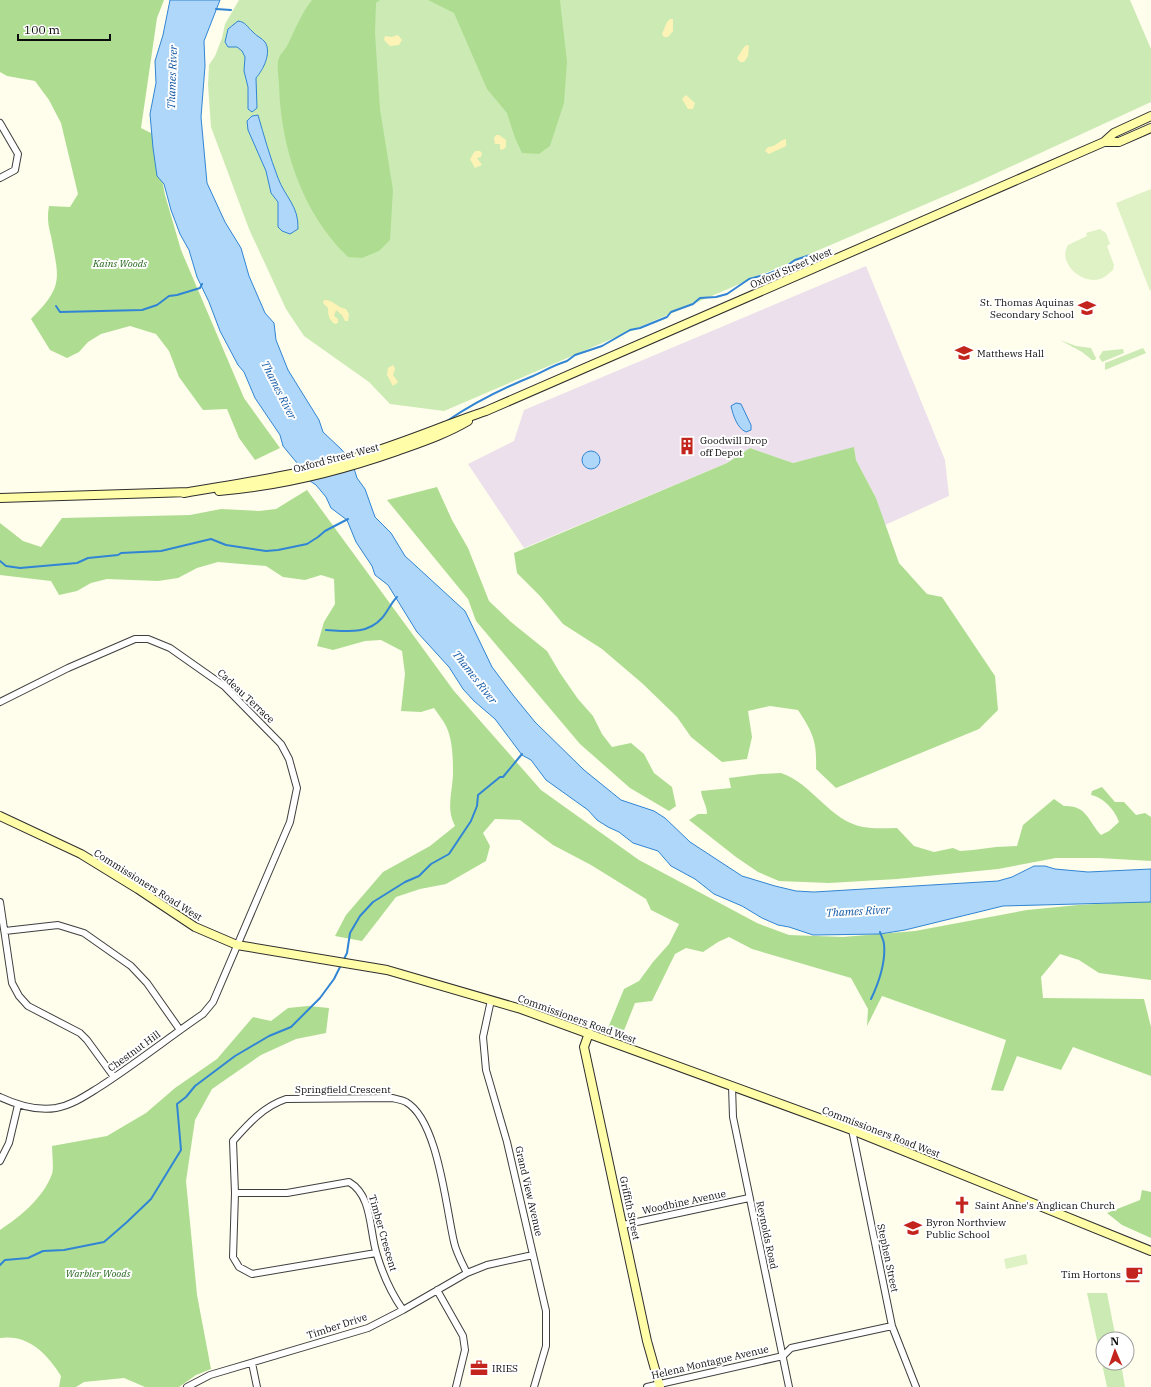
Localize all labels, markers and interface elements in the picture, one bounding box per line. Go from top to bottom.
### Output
scale bar [18,16,110,42]
text: 100 m [24,22,60,37]
water label: Thames River [164,44,180,109]
street label: Oxford Street West [748,245,834,291]
park label: Kains Woods [92,257,147,270]
place label: St. Thomas Aquinas Secondary School [980,296,1074,321]
school or university icon: St. Thomas Aquinas Secondary School [1077,298,1097,318]
school or university icon: Matthews Hall [954,343,974,363]
place label: Matthews Hall [977,347,1044,360]
water label: Thames River [258,358,300,423]
place label: Goodwill Drop off Depot [700,434,767,459]
building icon: Goodwill Drop off Depot [677,436,697,456]
street label: Oxford Street West [292,440,381,476]
water label: Thames River [450,647,501,708]
street label: Cadeau Terrace [215,666,277,726]
street label: Commissioners Road West [91,846,205,924]
water label: Thames River [826,902,892,920]
street label: Commissioners Road West [516,991,638,1047]
street label: Chestnut Hill [105,1028,163,1074]
street label: Springfield Crescent [295,1083,391,1096]
street label: Commissioners Road West [820,1103,942,1161]
street label: Grand View Avenue [512,1145,546,1237]
street label: Griffith Street [617,1175,643,1241]
street label: Woodbine Avenue [641,1187,727,1217]
street label: Timber Crescent [366,1193,400,1273]
church icon: Saint Anne's Anglican Church [952,1195,972,1215]
place label: Saint Anne's Anglican Church [975,1199,1115,1212]
street label: Reynolds Road [753,1200,781,1270]
place label: Byron Northview Public School [926,1216,1006,1241]
school or university icon: Byron Northview Public School [903,1218,923,1238]
street label: Stephen Street [874,1223,902,1294]
cafe icon: Tim Hortons [1124,1264,1144,1284]
park label: Warbler Woods [66,1267,131,1280]
place label: Tim Hortons [1061,1268,1121,1281]
street label: Timber Drive [305,1310,369,1342]
north arrow [1095,1331,1135,1371]
text: N [1110,1334,1120,1348]
street label: Helena Montague Avenue [650,1342,770,1382]
office icon: IRIES [469,1358,489,1378]
place label: IRIES [492,1362,518,1375]

